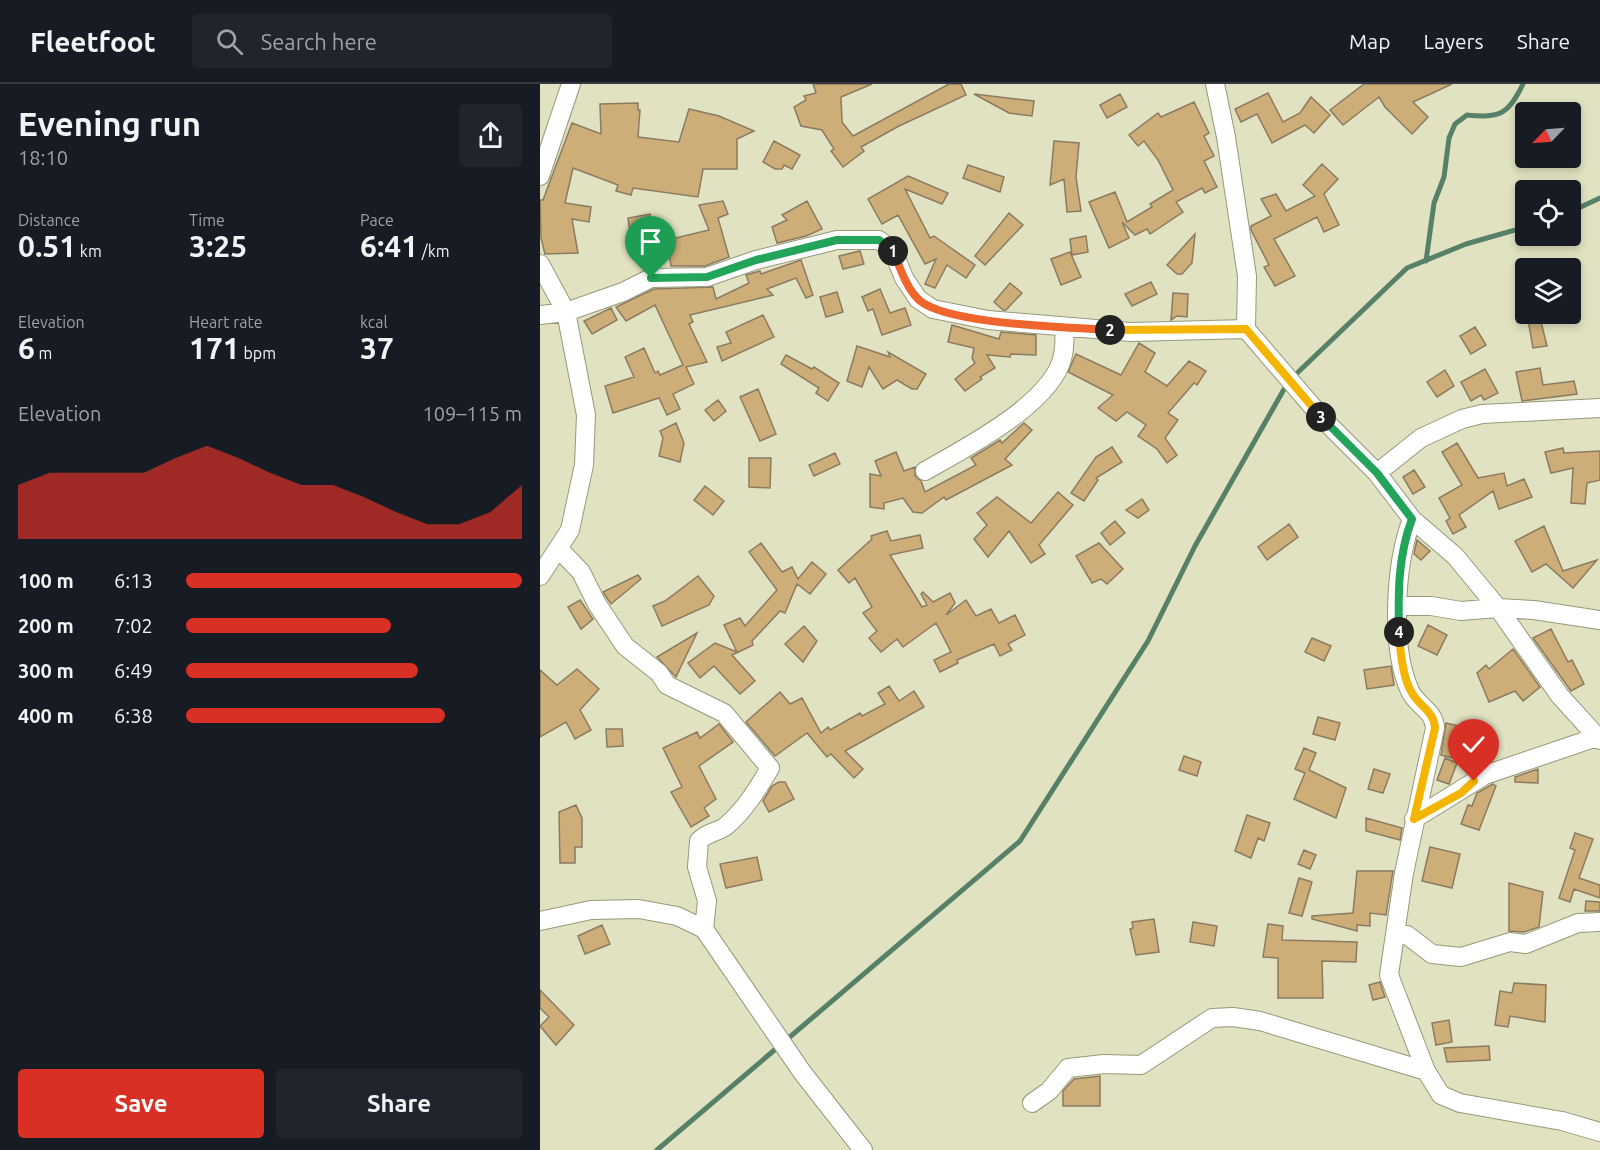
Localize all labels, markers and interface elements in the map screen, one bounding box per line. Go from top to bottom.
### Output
search box [192,14,612,68]
icon: search [213,25,246,58]
text: Fleetfoot [30,26,156,57]
text: Search here [261,29,377,54]
text: Map [1349,29,1390,53]
text: Layers [1423,29,1484,53]
text: Share [1517,29,1570,53]
north arrow [1515,102,1581,168]
map controls [1515,102,1581,324]
button: share [459,104,522,167]
text: Evening run [18,105,201,142]
text: 18:10 [18,146,68,169]
button: locate [1515,180,1581,246]
text: Distance [18,211,80,229]
text: Time [189,211,225,229]
text: Pace [360,211,394,229]
pin [625,216,676,278]
icon: arrive [634,225,667,258]
text: 0.51 [18,229,76,263]
text: 3:25 [189,229,247,263]
text: 6:41 [360,229,418,263]
pin: 1 [878,236,908,266]
text: km [76,242,102,260]
text: /km [418,242,450,260]
text: 1 [888,242,898,260]
button: layers [1515,258,1581,324]
text: Elevation [18,313,85,331]
text: Heart rate [189,313,263,331]
text: kcal [360,313,388,331]
pin: 2 [1095,315,1125,345]
text: 2 [1105,321,1115,339]
text: 6 [18,331,35,365]
text: 171 [189,331,240,365]
text: 37 [360,331,394,365]
text: m [35,344,52,362]
text: bpm [240,344,276,362]
text: Elevation [18,402,101,425]
text: 109–115 m [423,402,522,425]
pin: 3 [1306,402,1336,432]
text: 3 [1316,408,1326,426]
text: 100 m [18,569,74,592]
text: 6:13 [114,569,153,592]
text: 200 m [18,614,74,637]
text: 7:02 [114,614,153,637]
pin: 4 [1384,617,1414,647]
text: 4 [1394,623,1404,641]
text: 300 m [18,659,74,682]
text: 6:49 [114,659,153,682]
text: 400 m [18,704,74,727]
text: 6:38 [114,704,153,727]
pin [1448,719,1499,781]
icon: check [1457,728,1490,761]
button: Save [18,1069,264,1138]
button: Share [276,1069,522,1138]

